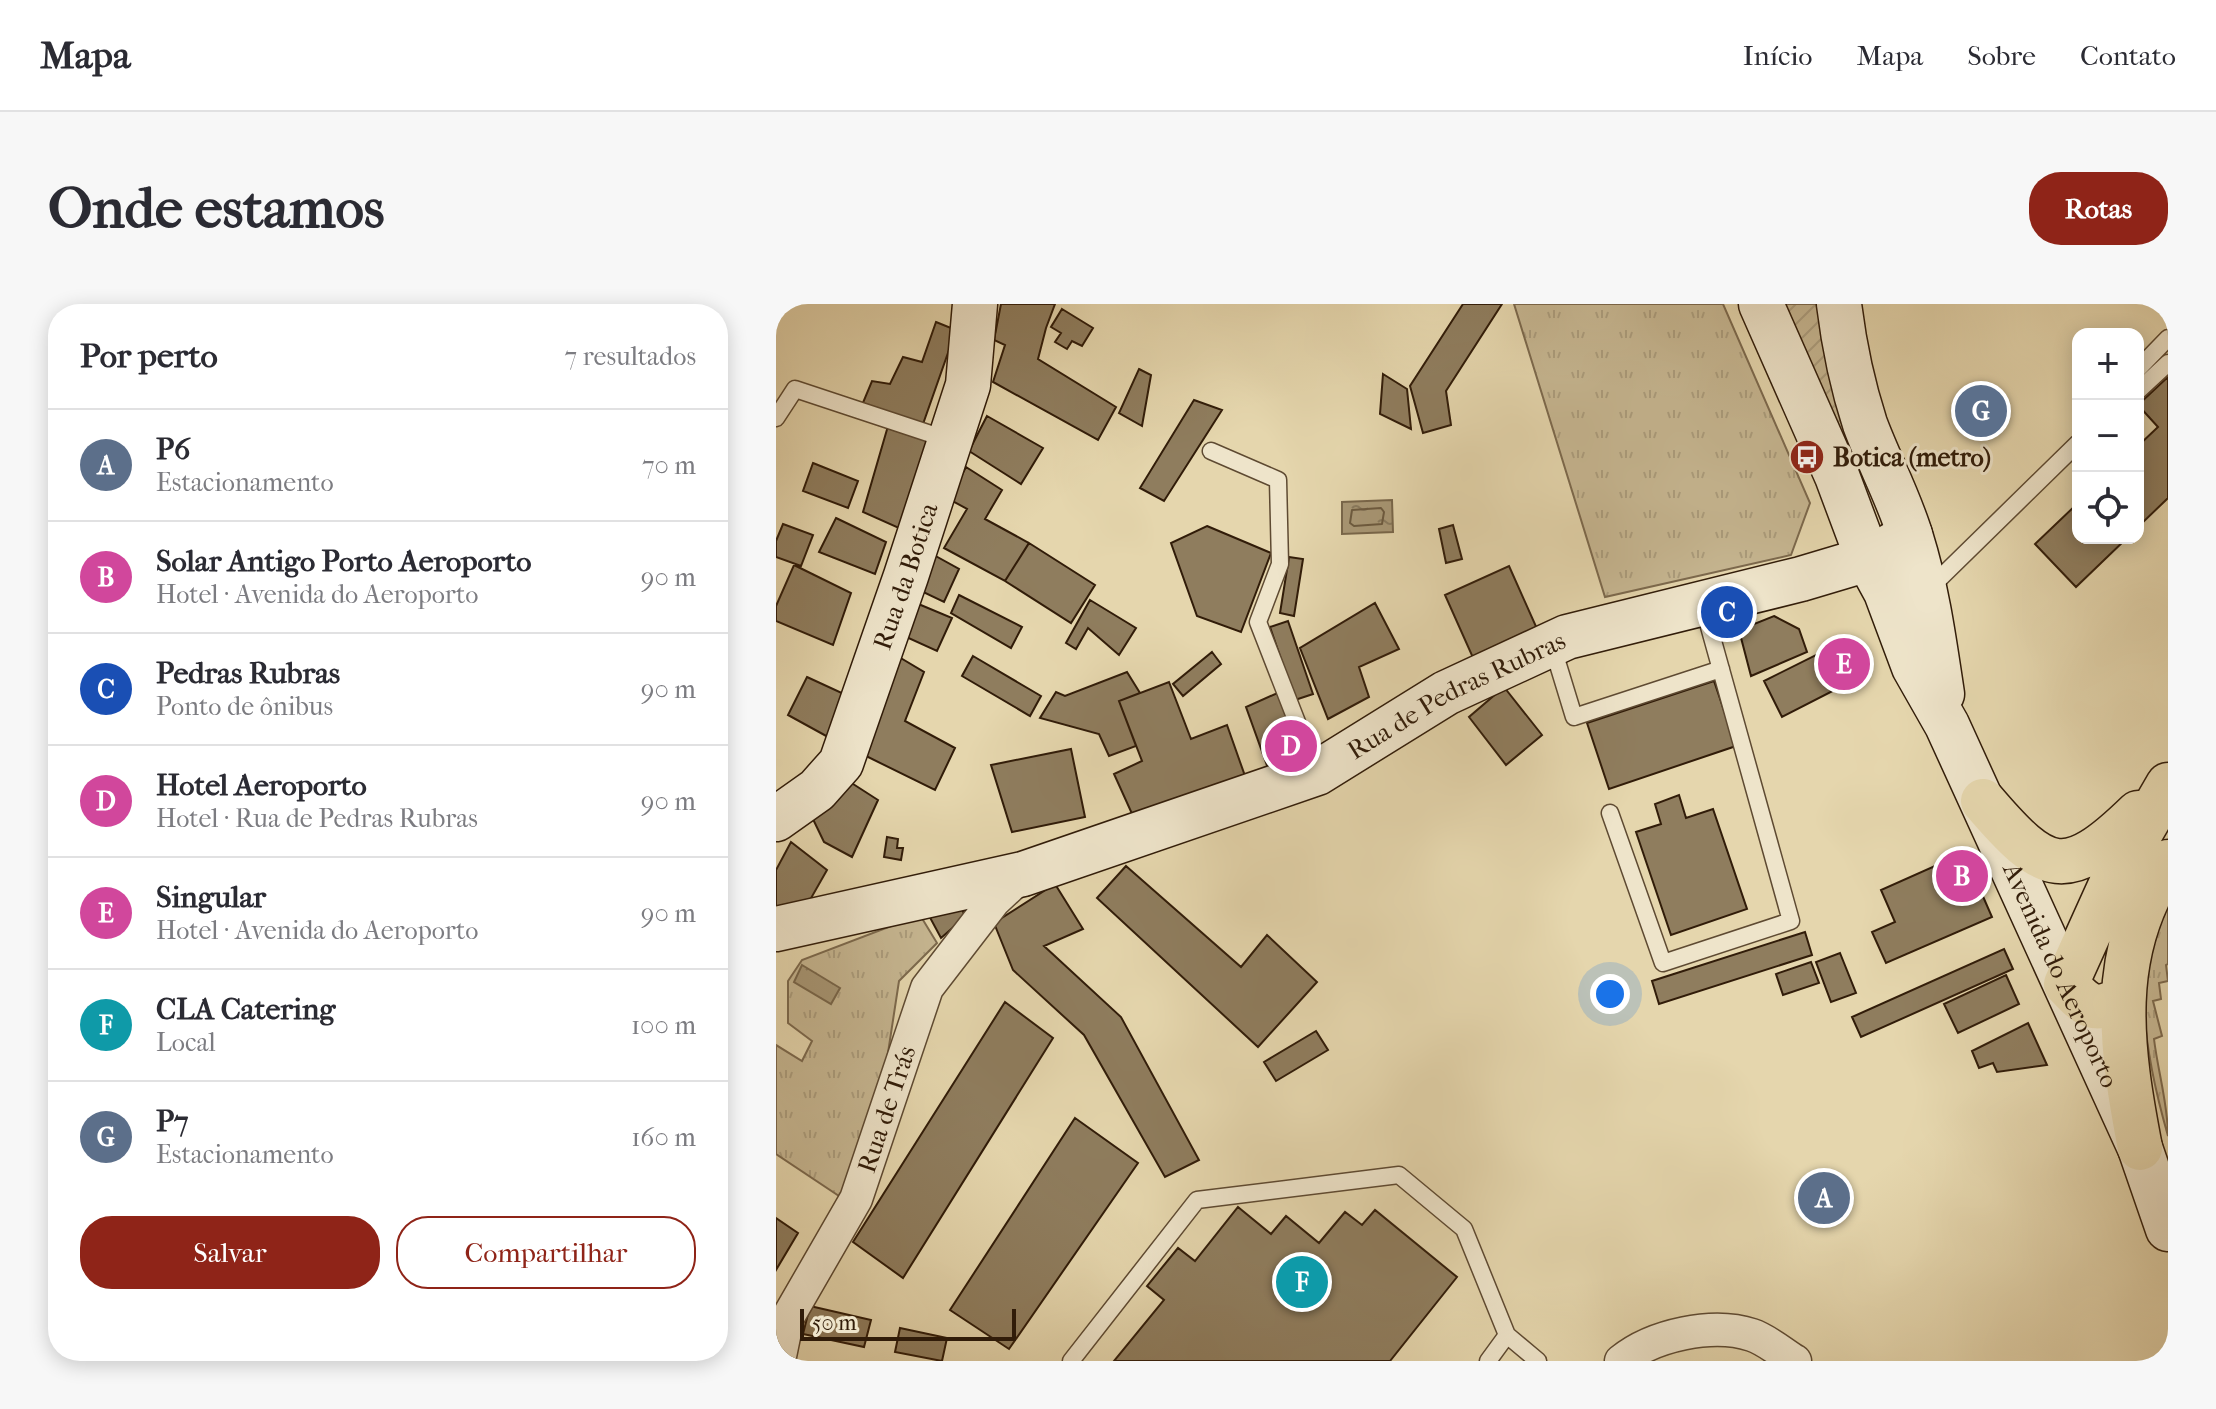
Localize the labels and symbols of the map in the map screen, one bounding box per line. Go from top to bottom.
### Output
pin: G [1955,381,2007,441]
bus stop icon: Botica (metro) [1788,438,1826,476]
place label: Botica (metro) [1833,442,1991,473]
street label: Rua da Botica [866,498,945,654]
pin: C [1701,582,1753,642]
street label: Rua de Pedras Rubras [1342,624,1570,766]
pin: E [1818,634,1870,694]
pin: D [1265,716,1317,776]
pin: B [1936,846,1988,906]
street label: Avenida do Aeroporto [1996,857,2126,1092]
your location [1590,974,1630,1014]
street label: Rua de Trás [851,1042,922,1176]
pin: A [1798,1168,1850,1228]
pin: F [1276,1252,1328,1312]
scale bar [800,1305,1016,1341]

